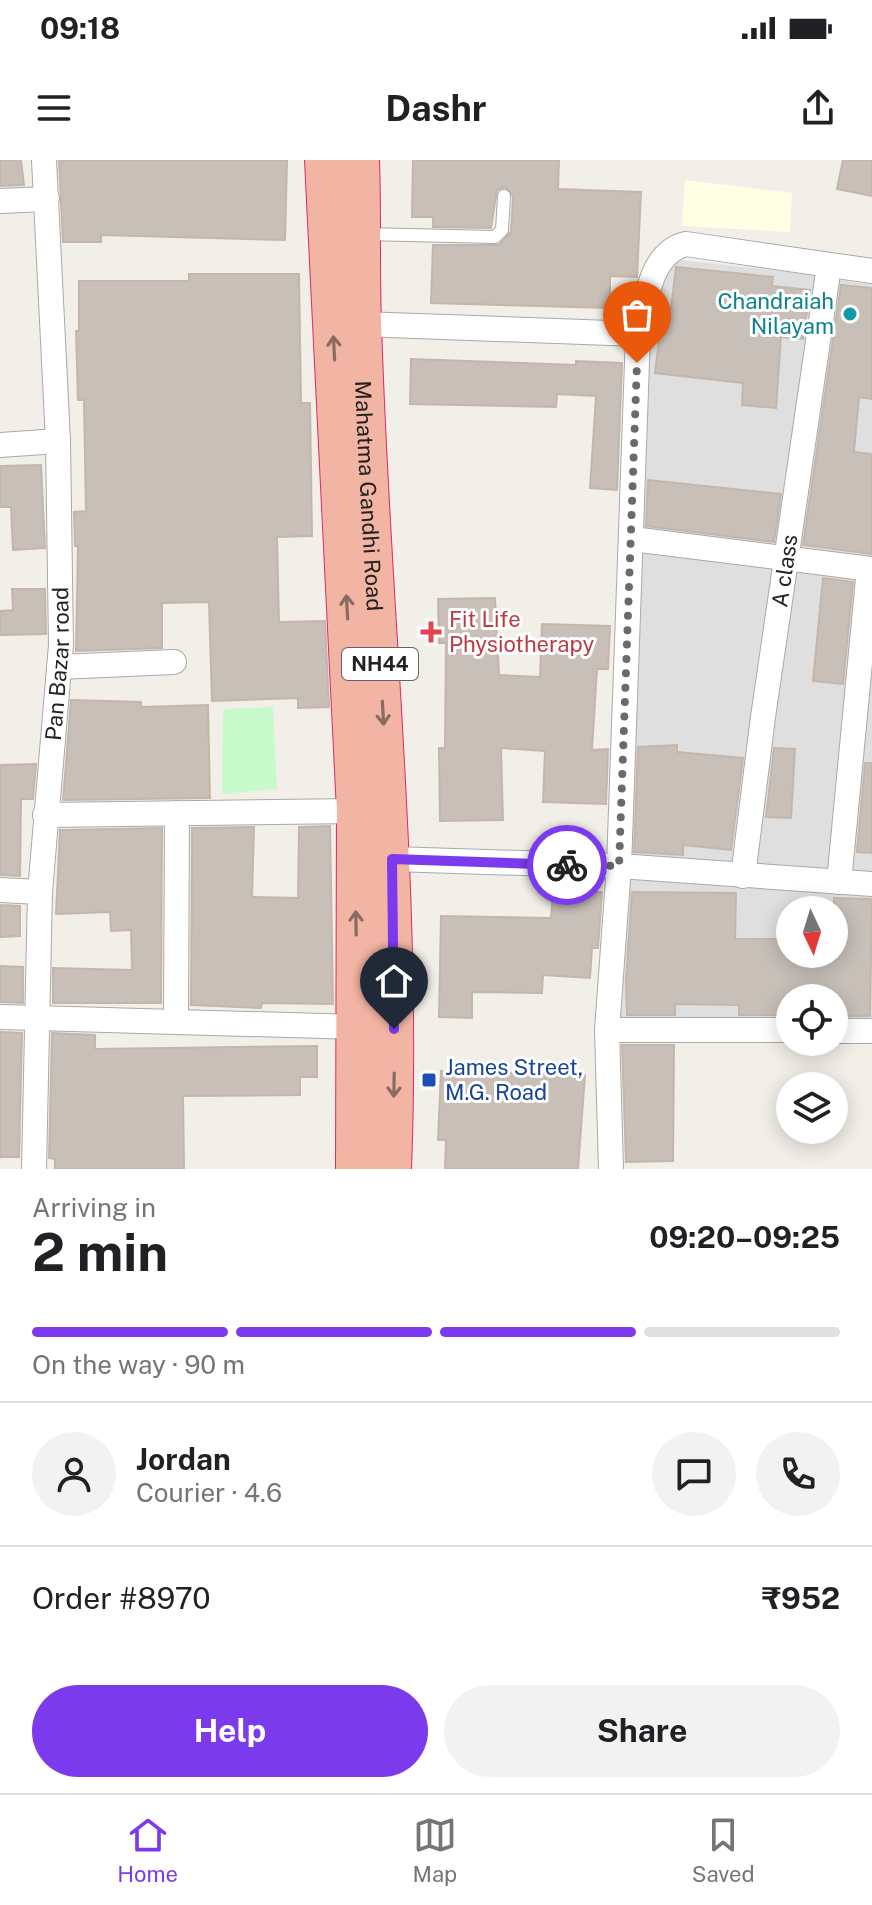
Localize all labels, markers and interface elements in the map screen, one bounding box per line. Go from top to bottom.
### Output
text: 09:18 [40,10,120,46]
icon: menu [32,86,76,130]
icon: share [796,86,840,130]
text: Dashr [385,87,487,129]
pin [603,281,671,363]
place label: Chandraiah Nilayam [717,288,834,339]
icon: bag [615,293,659,337]
marker: Chandraiah Nilayam [841,305,859,323]
one-way arrow [326,335,341,362]
street label: Mahatma Gandhi Road [350,380,388,612]
street label: A class [766,533,803,609]
street label: Pan Bazar road [40,587,74,742]
one-way arrow [339,594,354,621]
place label: Fit Life Physiotherapy [449,606,594,657]
marker: Fit Life Physiotherapy [420,621,442,643]
road number: NH44 [342,648,418,680]
one-way arrow [376,699,391,726]
courier [527,825,607,905]
icon: bike [545,843,589,887]
north arrow [776,896,848,968]
map controls [776,896,848,1144]
one-way arrow [349,910,364,937]
pin [360,947,428,1029]
icon: home [372,959,416,1003]
button: locate [776,984,848,1056]
place label: James Street, M.G. Road [445,1054,583,1105]
one-way arrow [386,1071,402,1098]
marker: James Street, M.G. Road [420,1071,438,1089]
button: layers [776,1072,848,1144]
text: Arriving in [32,1192,156,1223]
text: 09:20–09:25 [649,1219,840,1255]
text: 2 min [32,1222,168,1283]
text: On the way · 90 m [32,1349,245,1380]
button: person [32,1432,116,1516]
button: chat [652,1432,736,1516]
button: phone [756,1432,840,1516]
text: Jordan [136,1441,231,1477]
text: Courier · 4.6 [136,1477,282,1508]
text: Order #8970 [32,1580,211,1616]
text: ₹952 [762,1580,840,1616]
button: Help [32,1685,428,1777]
button: Share [444,1685,840,1777]
tab: Home [117,1813,178,1887]
tab: Map [413,1813,457,1887]
tab: Saved [692,1813,755,1887]

